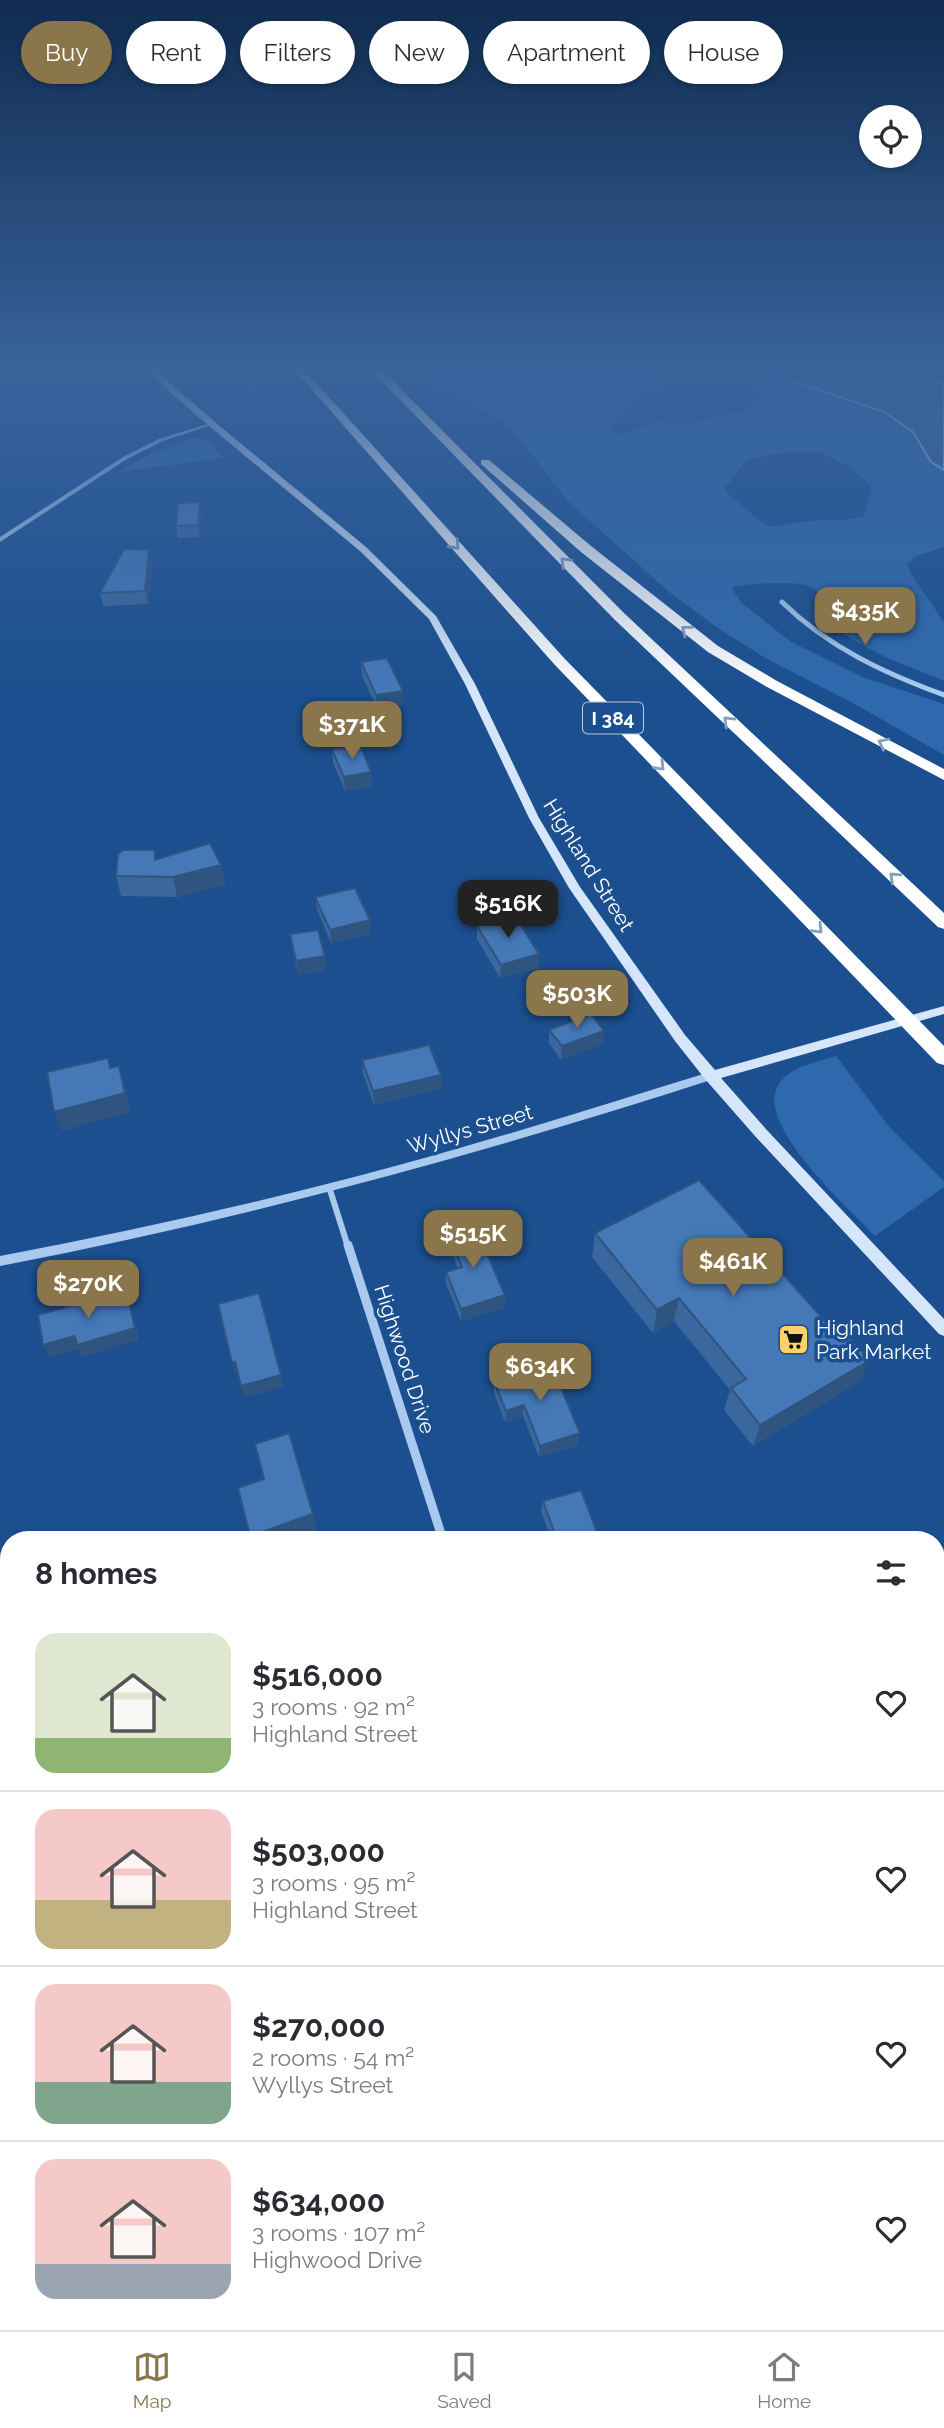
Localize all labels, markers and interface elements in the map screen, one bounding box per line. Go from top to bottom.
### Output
chip: Buy [21,21,112,84]
chip: Rent [126,21,226,84]
chip: Filters [240,21,355,84]
chip: New [369,21,469,84]
chip: Apartment [483,21,650,84]
chip: House [664,21,783,84]
map controls [859,105,922,168]
button: locate [859,105,922,168]
one-way arrow [447,537,459,550]
one-way arrow [561,557,574,570]
pin: $435K [816,588,914,647]
text: $435K [831,596,899,623]
one-way arrow [682,625,694,638]
pin: $371K [303,702,401,761]
road number: I 384 [583,702,643,734]
text: $371K [319,710,385,737]
one-way arrow [723,717,736,730]
one-way arrow [878,738,891,752]
one-way arrow [651,757,664,770]
street label: Highland Street [538,794,640,936]
one-way arrow [889,872,902,885]
pin: $516K [459,880,557,940]
text: $516K [474,889,542,916]
one-way arrow [810,920,823,933]
pin: $503K [528,970,626,1030]
text: $503K [542,979,612,1006]
street label: Wyllys Street [405,1099,535,1159]
pin: $515K [424,1210,522,1270]
text: $515K [440,1219,506,1246]
pin: $461K [684,1238,782,1298]
text: $461K [699,1247,767,1274]
pin: $270K [39,1260,137,1320]
text: $270K [53,1269,123,1296]
street label: Highwood Drive [369,1281,441,1437]
place label: Highland Park Market [816,1315,931,1364]
supermarket icon: Highland Park Market [776,1322,810,1356]
pin: $634K [491,1344,589,1403]
text: $634K [505,1352,575,1379]
icon: filters [872,1554,910,1592]
text: 8 homes [35,1556,157,1591]
text: $516,000 [252,1658,383,1693]
icon: home [91,1661,175,1745]
icon: heart [872,1684,910,1722]
text: 3 rooms · 92 m² [252,1693,415,1720]
text: Highland Street [252,1720,418,1747]
text: $503,000 [252,1834,385,1869]
icon: home [91,1837,175,1921]
icon: heart [872,1860,910,1898]
text: 3 rooms · 95 m² [252,1869,415,1896]
text: Highland Street [252,1896,418,1923]
text: $270,000 [252,2009,385,2044]
icon: home [91,2012,175,2096]
icon: heart [872,2035,910,2073]
text: 2 rooms · 54 m² [252,2044,414,2071]
text: Wyllys Street [252,2071,393,2098]
text: $634,000 [252,2184,385,2219]
icon: home [91,2187,175,2271]
icon: heart [872,2210,910,2248]
text: 3 rooms · 107 m² [252,2219,426,2246]
text: Highwood Drive [252,2246,422,2273]
tab: Map [133,2348,172,2412]
tab: Saved [437,2348,492,2412]
tab: Home [757,2348,811,2412]

